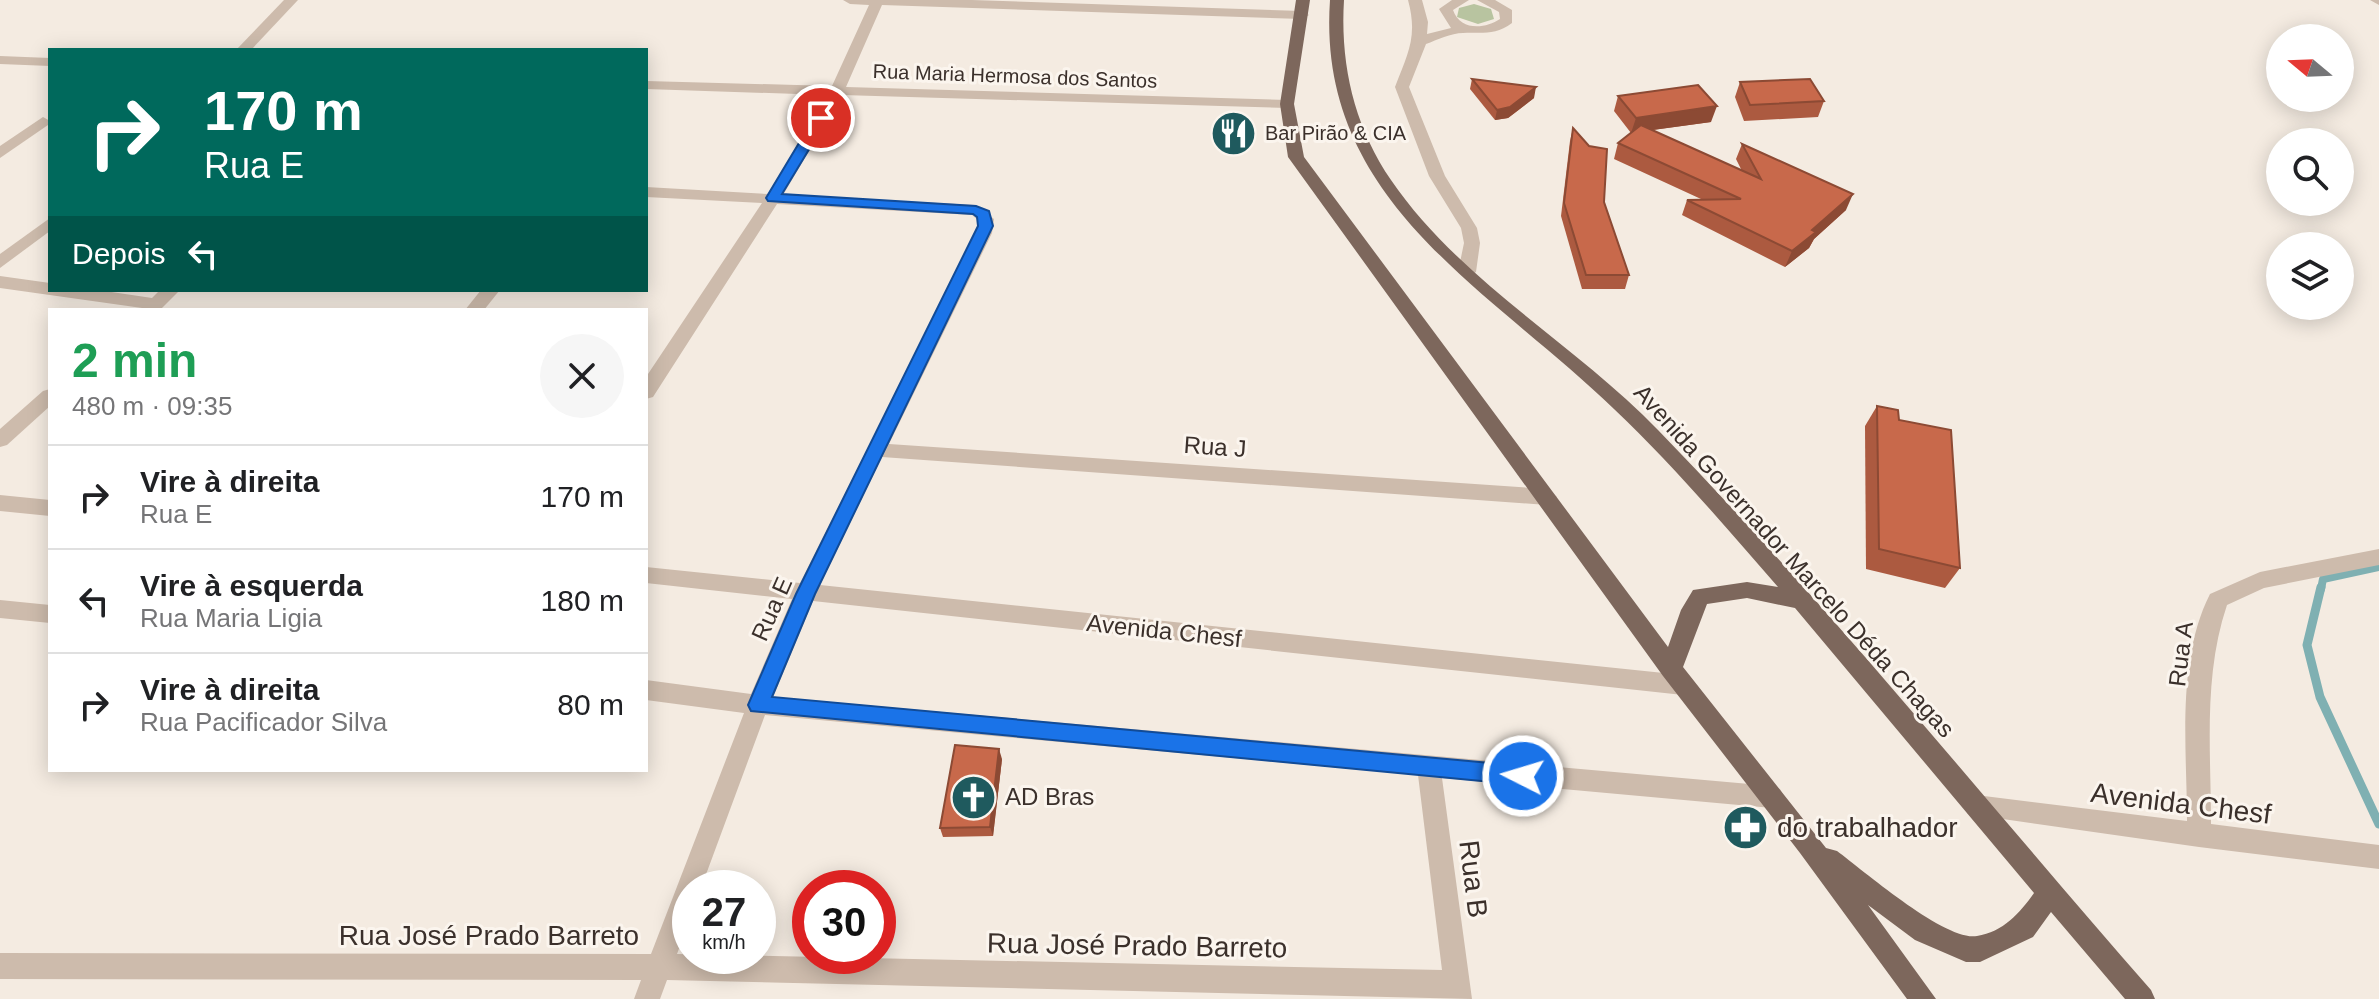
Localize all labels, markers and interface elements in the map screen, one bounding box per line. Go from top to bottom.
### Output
north arrow [2266,24,2354,112]
map controls [2266,24,2354,320]
street label: Rua Maria Hermosa dos Santos [872,60,1158,92]
text: 170 m [204,79,363,142]
icon: right [72,80,176,184]
pin [787,84,855,152]
icon: arrive [799,96,843,140]
restaurant icon: Bar Pirão & CIA [1210,109,1258,157]
place label: Bar Pirão & CIA [1265,122,1407,144]
button: search [2266,128,2354,216]
text: Rua E [204,145,304,186]
icon: left [181,232,225,276]
button: layers [2266,232,2354,320]
text: Depois [72,237,165,270]
text: 2 min [72,334,197,387]
button: close [540,334,624,418]
street label: Avenida Governador Marcelo Déda Chagas [1629,379,1960,743]
text: 480 m · 09:35 [72,391,232,421]
street label: Rua J [1183,431,1247,462]
text: Vire à direita [140,465,320,498]
icon: right [72,475,116,519]
text: 170 m [541,480,624,513]
text: Rua E [140,499,212,529]
text: Vire à esquerda [140,569,363,602]
street label: Rua E [746,573,797,645]
icon: left [72,579,116,623]
text: 180 m [541,584,624,617]
text: Rua Maria Ligia [140,603,322,633]
street label: Avenida Chesf [1085,609,1243,652]
street label: Rua A [2163,620,2198,688]
text: Vire à direita [140,673,320,706]
icon: right [72,683,116,727]
text: 80 m [557,688,624,721]
text: Rua Pacificador Silva [140,707,387,737]
position arrow [1481,734,1565,818]
church icon: AD Bras [950,773,998,821]
street label: Avenida Chesf [2089,777,2273,830]
place label: AD Bras [1005,783,1094,810]
pharmacy icon: do trabalhador [1722,803,1770,851]
place label: do trabalhador [1777,812,1958,843]
street label: Rua B [1453,839,1494,920]
speed limit sign: 30 [792,870,896,974]
text: 27 [702,890,746,934]
street label: Rua José Prado Barreto [339,920,639,951]
street label: Rua José Prado Barreto [987,927,1287,964]
text: km/h [702,931,746,953]

